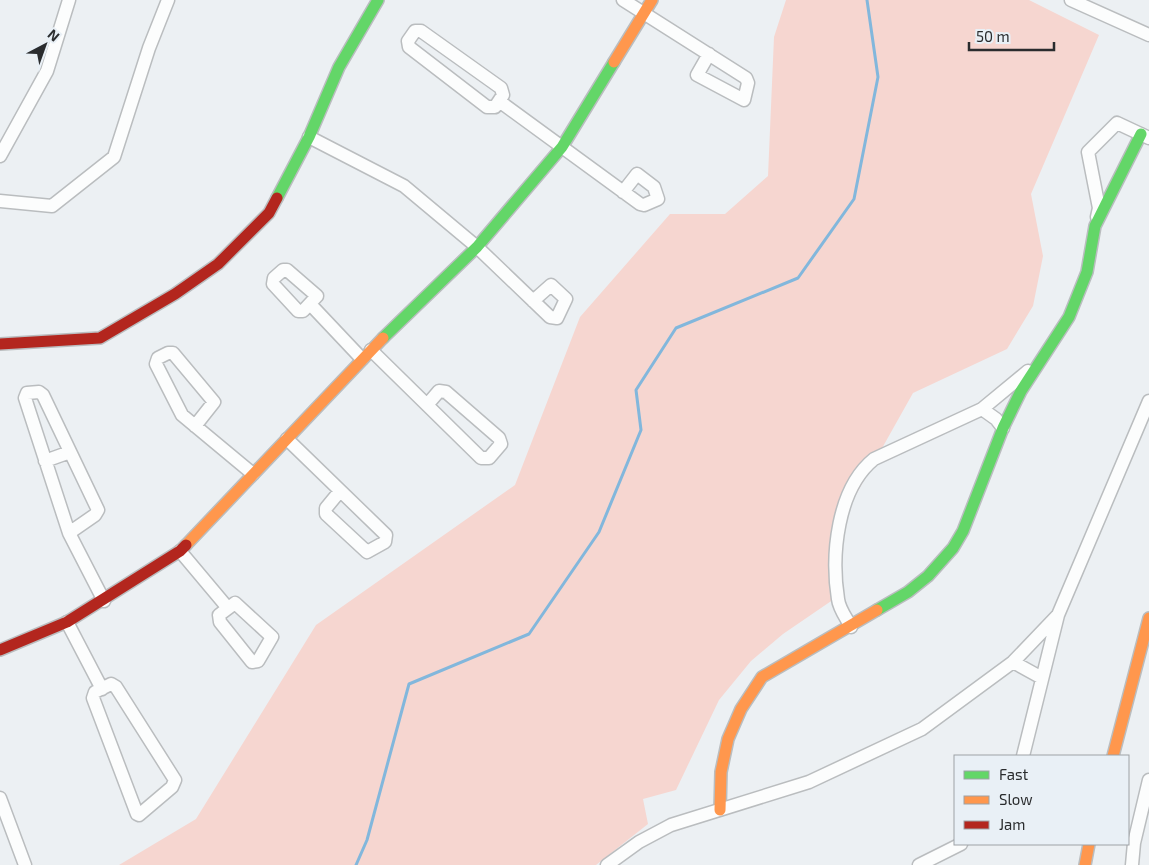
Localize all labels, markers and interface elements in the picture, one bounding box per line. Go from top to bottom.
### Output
north arrow [20,20,70,70]
scale bar [969,20,1054,52]
text: N [44,25,63,45]
text: 50 m [976,27,1010,45]
legend [954,755,1129,845]
text: Fast [999,765,1029,783]
text: Slow [999,790,1033,808]
text: Jam [999,815,1025,833]

